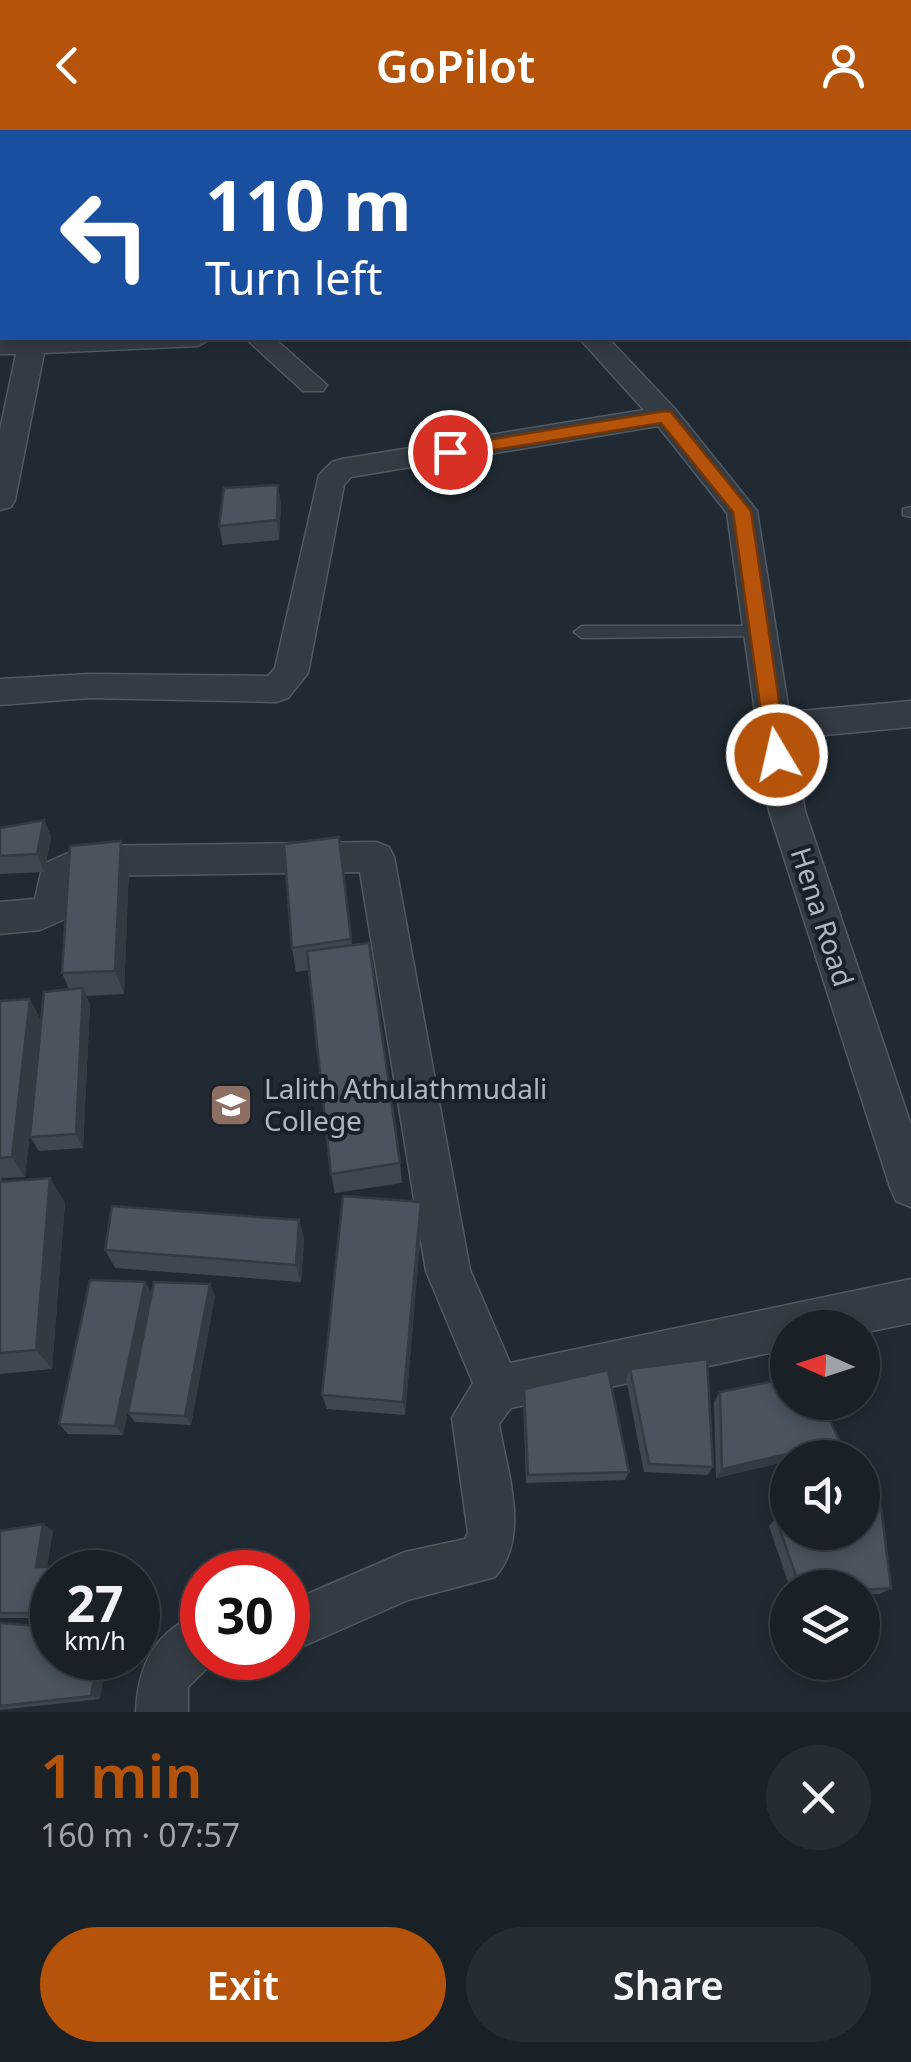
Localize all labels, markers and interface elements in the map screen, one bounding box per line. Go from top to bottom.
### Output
text: GoPilot [376,35,535,96]
icon: back [40,38,95,93]
icon: person [816,38,871,93]
text: 110 m [205,156,412,252]
icon: left [40,170,170,300]
text: Turn left [205,247,382,308]
pin [408,410,493,495]
icon: arrive [423,425,478,480]
position arrow [725,703,829,807]
street label: Hena Road [783,842,863,991]
place label: Lalith Athulathmudali College [264,1069,547,1139]
school or university icon: Lalith Athulathmudali College [208,1082,254,1128]
north arrow [770,1310,880,1420]
map controls [770,1310,880,1680]
button: sound [770,1440,880,1550]
speed limit sign: 30 [180,1550,310,1680]
text: 27 [66,1569,124,1637]
button: layers [770,1570,880,1680]
text: km/h [64,1623,126,1657]
text: 1 min [40,1734,203,1816]
button: close [766,1745,871,1850]
text: 160 m · 07:57 [40,1813,240,1856]
button: Exit [40,1927,446,2042]
button: Share [466,1927,871,2042]

